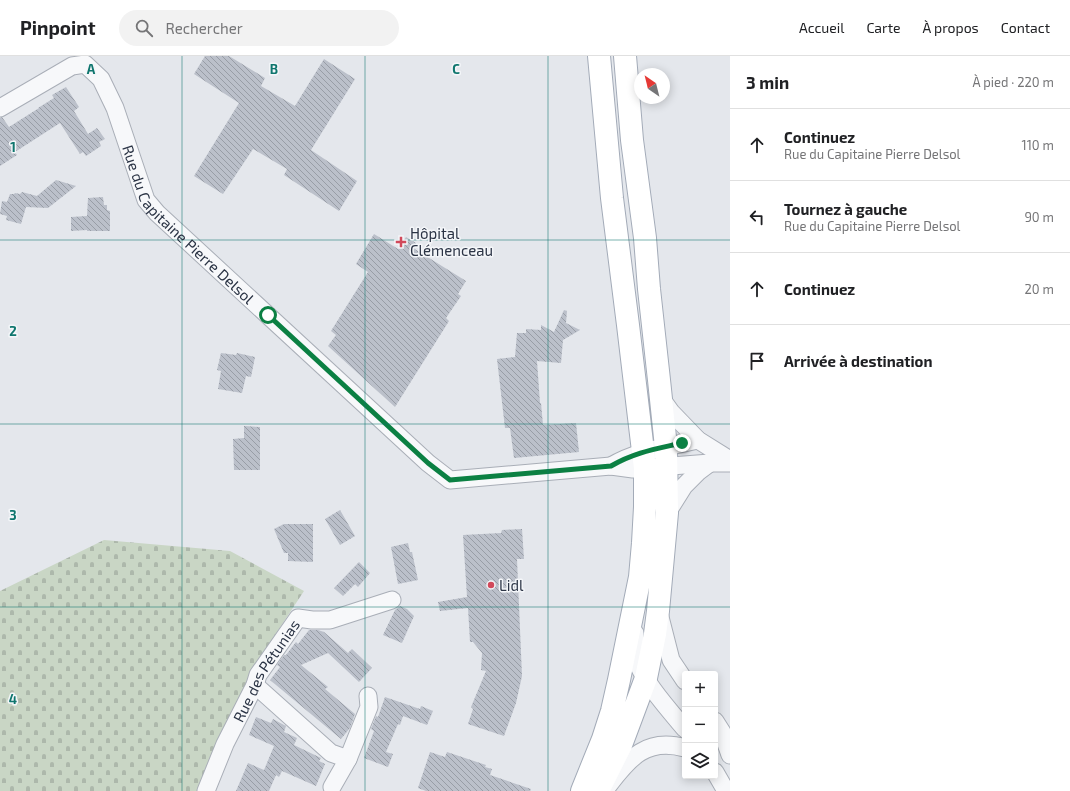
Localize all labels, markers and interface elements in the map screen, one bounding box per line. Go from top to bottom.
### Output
search box [119,10,399,46]
text: Pinpoint [20,16,95,39]
icon: search [133,17,155,39]
text: Rechercher [165,19,243,37]
text: Accueil [799,19,844,36]
text: Carte [866,19,901,36]
text: À propos [923,19,979,36]
text: Contact [1001,19,1050,36]
text: A [87,61,96,77]
text: B [270,61,278,77]
text: C [452,61,460,77]
north arrow [634,68,670,104]
text: 3 min [746,72,789,92]
text: À pied · 220 m [973,74,1054,90]
text: Continuez [784,128,855,146]
icon: ahead [746,134,768,156]
text: 110 m [1022,137,1054,153]
text: 1 [10,139,16,155]
street label: Rue du Capitaine Pierre Delsol [119,142,258,308]
text: Rue du Capitaine Pierre Delsol [784,146,960,162]
text: Tournez à gauche [784,200,907,218]
icon: left [746,206,768,228]
text: 90 m [1024,209,1054,225]
text: Rue du Capitaine Pierre Delsol [784,218,960,234]
place label: Hôpital Clémenceau [410,224,493,259]
marker: Hôpital Clémenceau [395,236,407,248]
icon: ahead [746,278,768,300]
text: Continuez [784,280,855,298]
text: 20 m [1025,281,1054,297]
route start [259,306,277,324]
text: 2 [9,323,17,339]
icon: arrive [746,350,768,372]
text: Arrivée à destination [784,352,932,370]
route end [673,434,691,452]
text: 3 [9,507,17,523]
place label: Lidl [499,576,524,594]
marker: Lidl [486,580,496,590]
street label: Rue des Pétunias [229,616,303,725]
map controls [682,671,718,779]
button: + [682,671,718,707]
text: 4 [9,691,17,707]
button: − [682,707,718,743]
button: layers [682,743,718,779]

